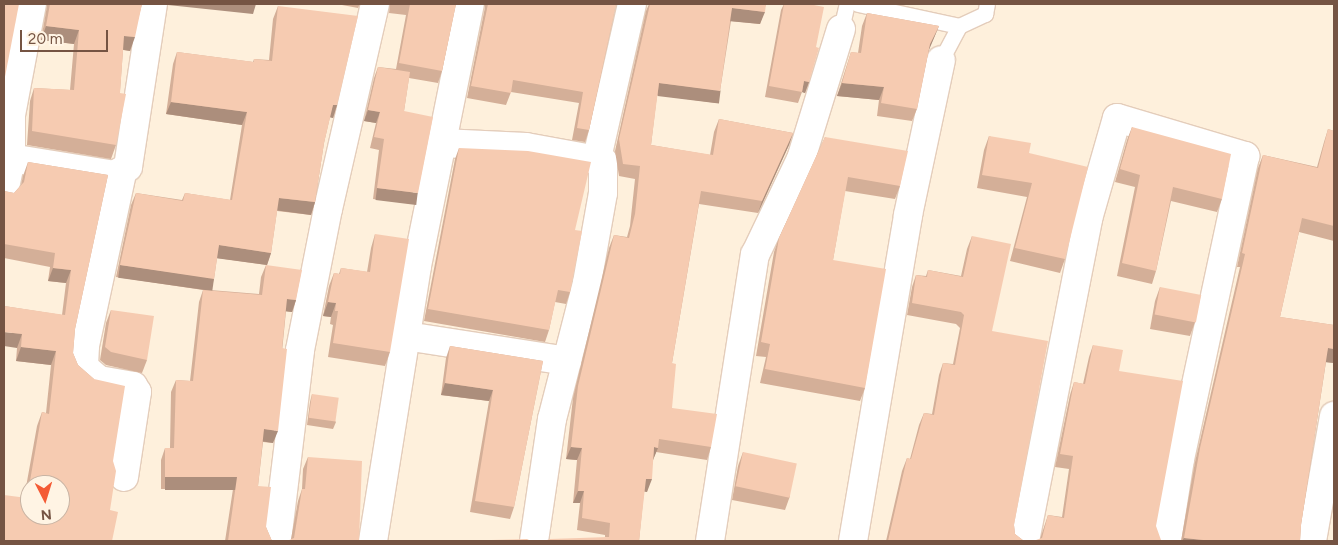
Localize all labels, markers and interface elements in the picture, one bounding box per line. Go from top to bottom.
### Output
scale bar [22,20,110,52]
text: 20 m [28,30,62,48]
north arrow [20,475,70,525]
text: N [40,506,52,523]

